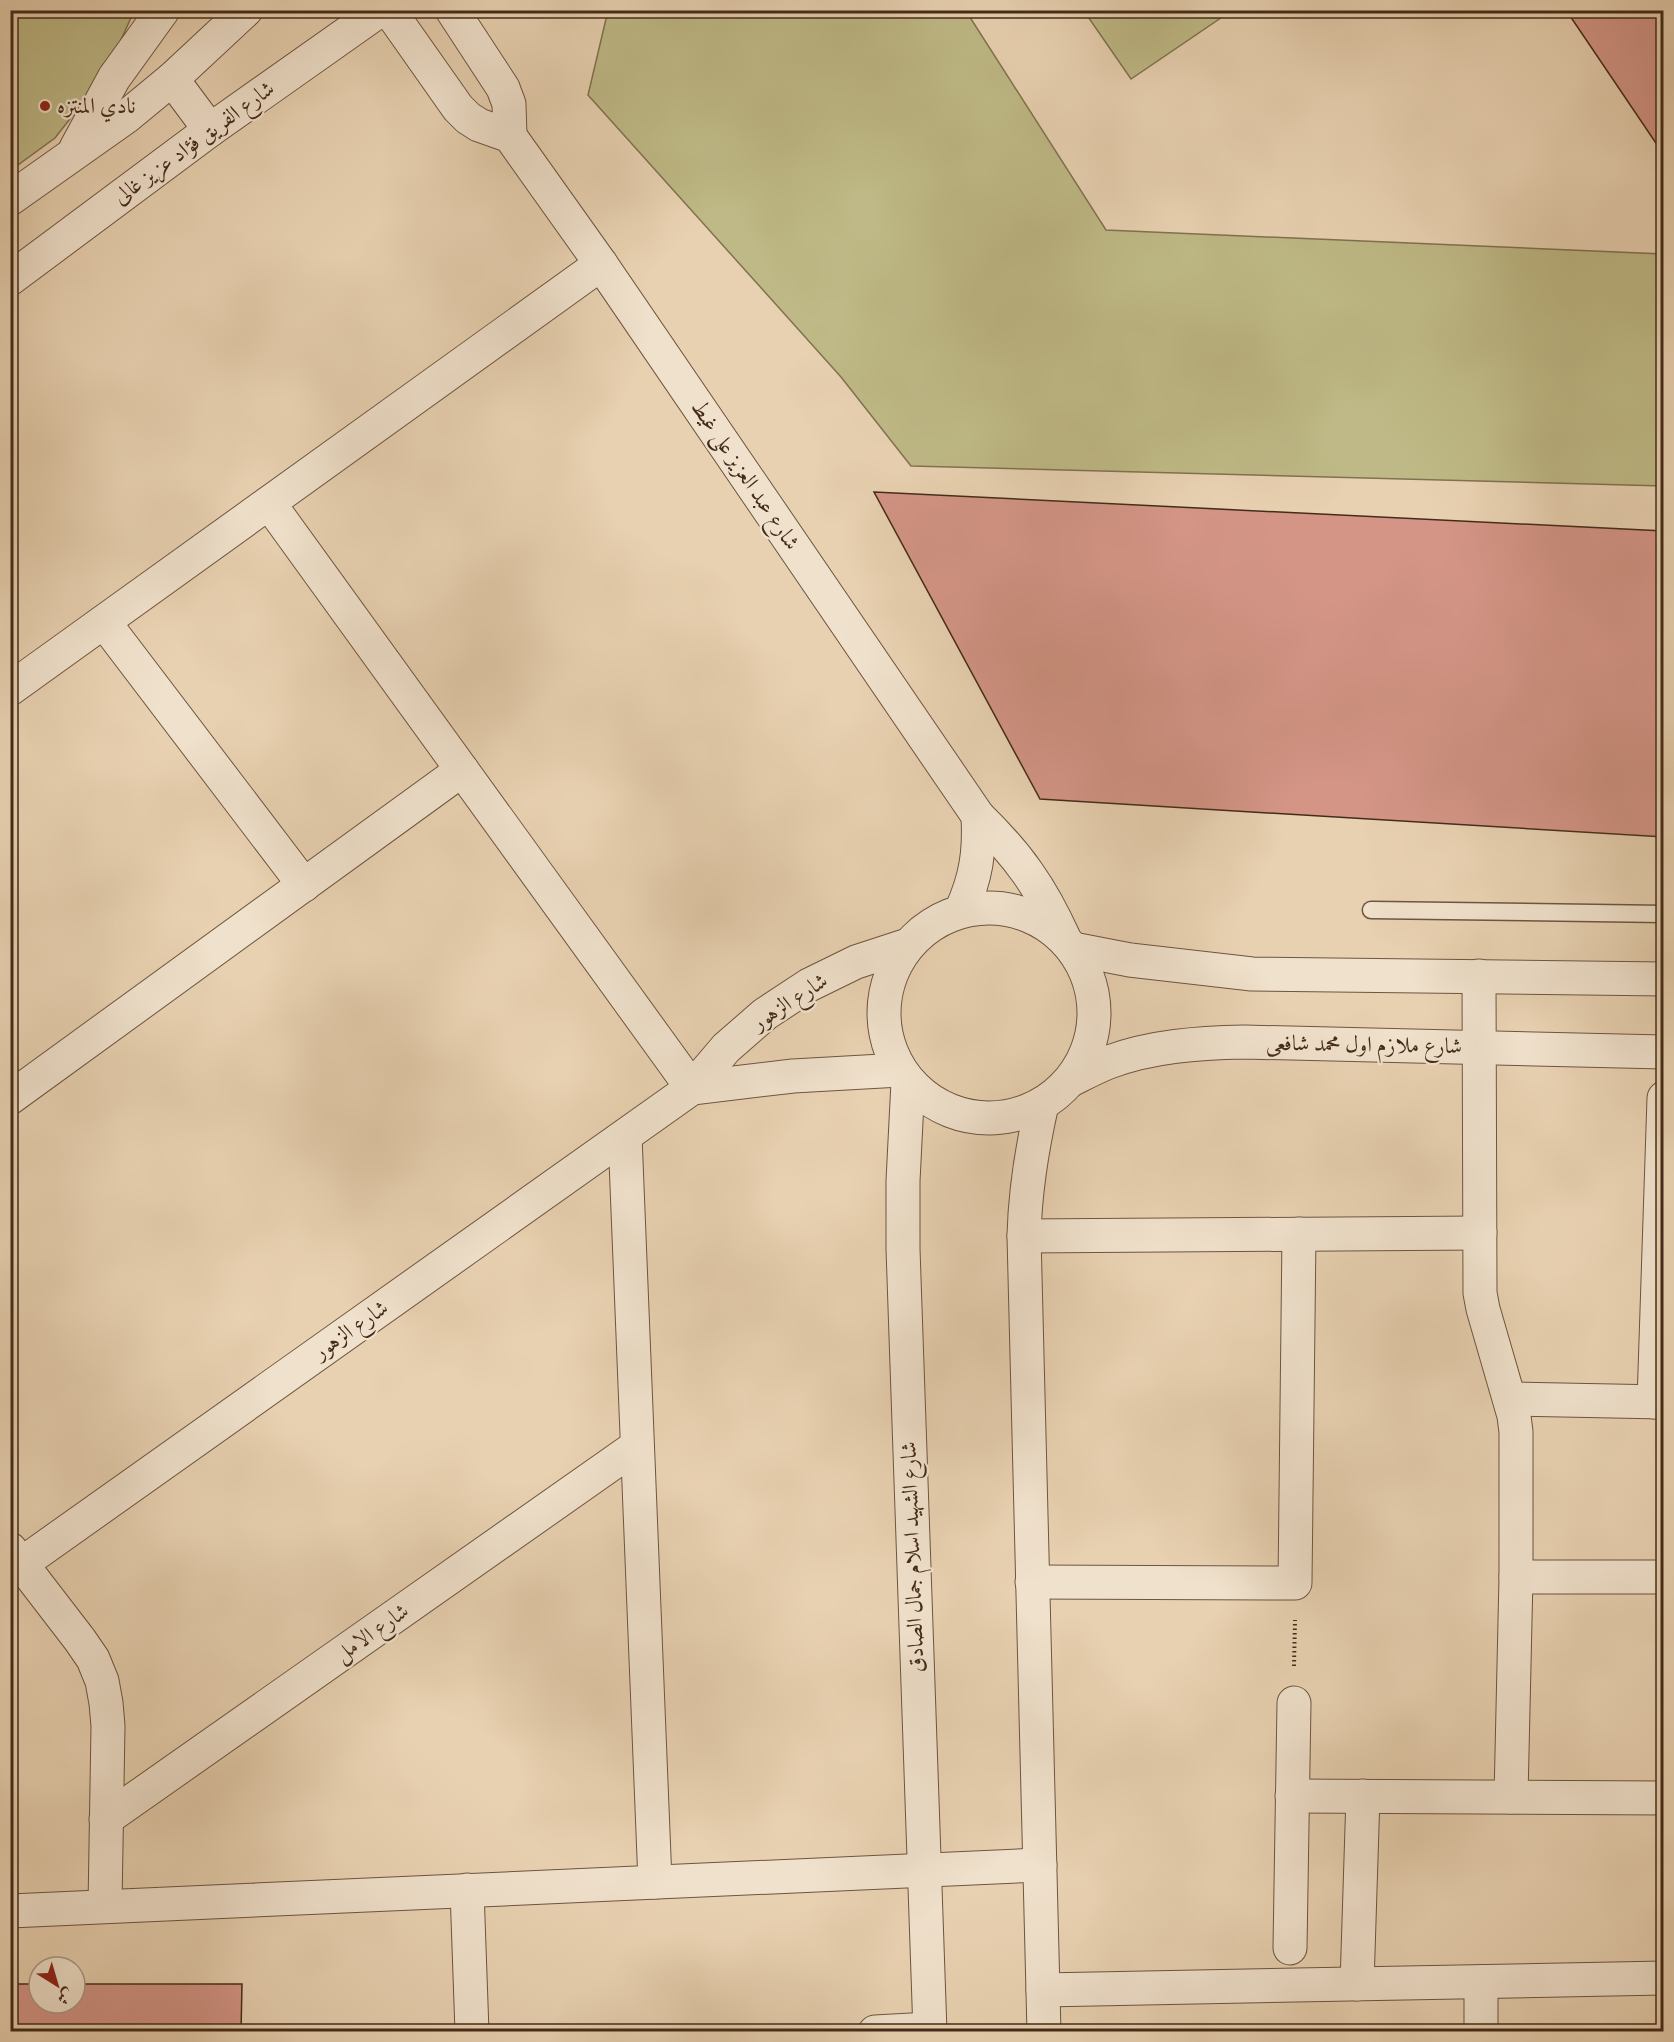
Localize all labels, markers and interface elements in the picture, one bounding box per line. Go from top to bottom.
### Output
street label: شارع الفريق فؤاد عزيز غالى [108,75,282,214]
place label: نادي المنتزه [57,93,136,123]
marker: نادي المنتزه [38,99,52,113]
street label: شارع عبد العزيز على غيط [681,395,805,557]
street label: شارع الزهور [745,967,835,1041]
street label: شارع ملازم اول محمد شافعى [1266,1030,1462,1065]
street label: شارع الزهور [307,1295,396,1370]
street label: شارع الشهيد اسلام جمال الصادق [895,1441,936,1673]
street label: شارع الامل [330,1598,417,1672]
north arrow [27,1955,87,2015]
text: ش [53,1983,78,2009]

